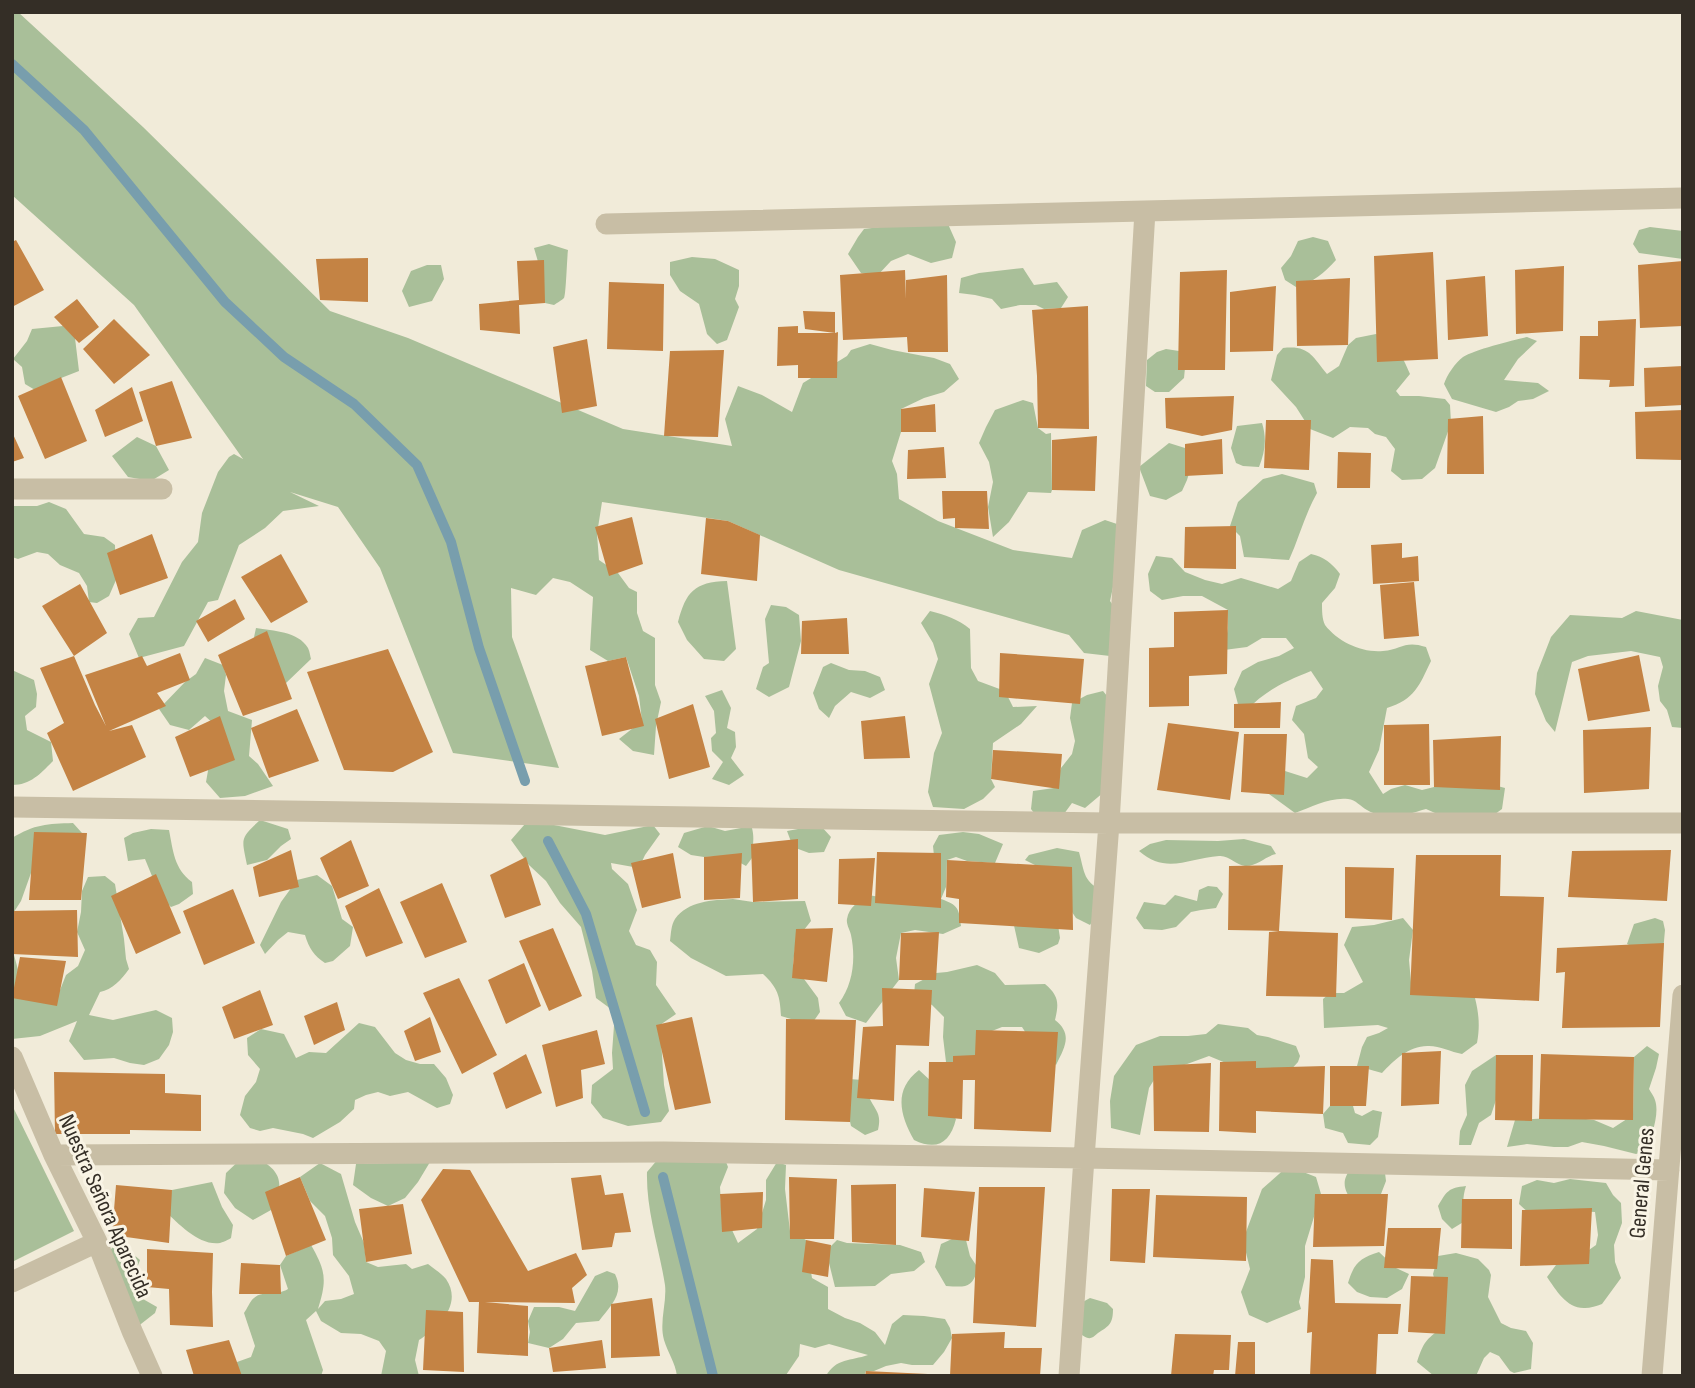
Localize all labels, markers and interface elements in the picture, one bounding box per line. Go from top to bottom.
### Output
street label: Nuestra Señora Aparecida [52,1110,158,1302]
street label: General Genes [1623,1127,1661,1240]

